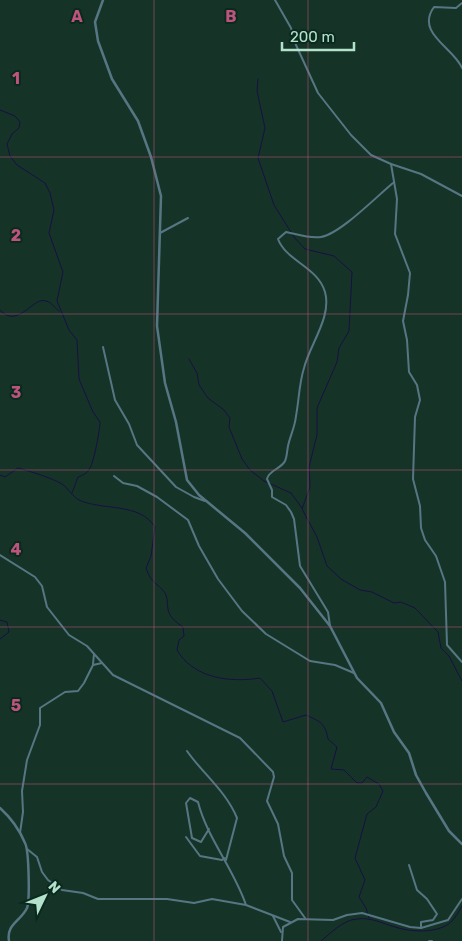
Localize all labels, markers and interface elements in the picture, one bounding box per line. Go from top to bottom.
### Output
text: A [71,7,83,26]
text: B [225,7,237,26]
scale bar [282,20,354,52]
text: 200 m [290,28,335,46]
text: 1 [12,69,20,88]
text: 2 [11,226,21,245]
text: 3 [11,383,21,402]
text: 4 [11,540,22,559]
text: 5 [11,696,21,715]
north arrow [20,871,70,921]
text: N [44,878,64,897]

